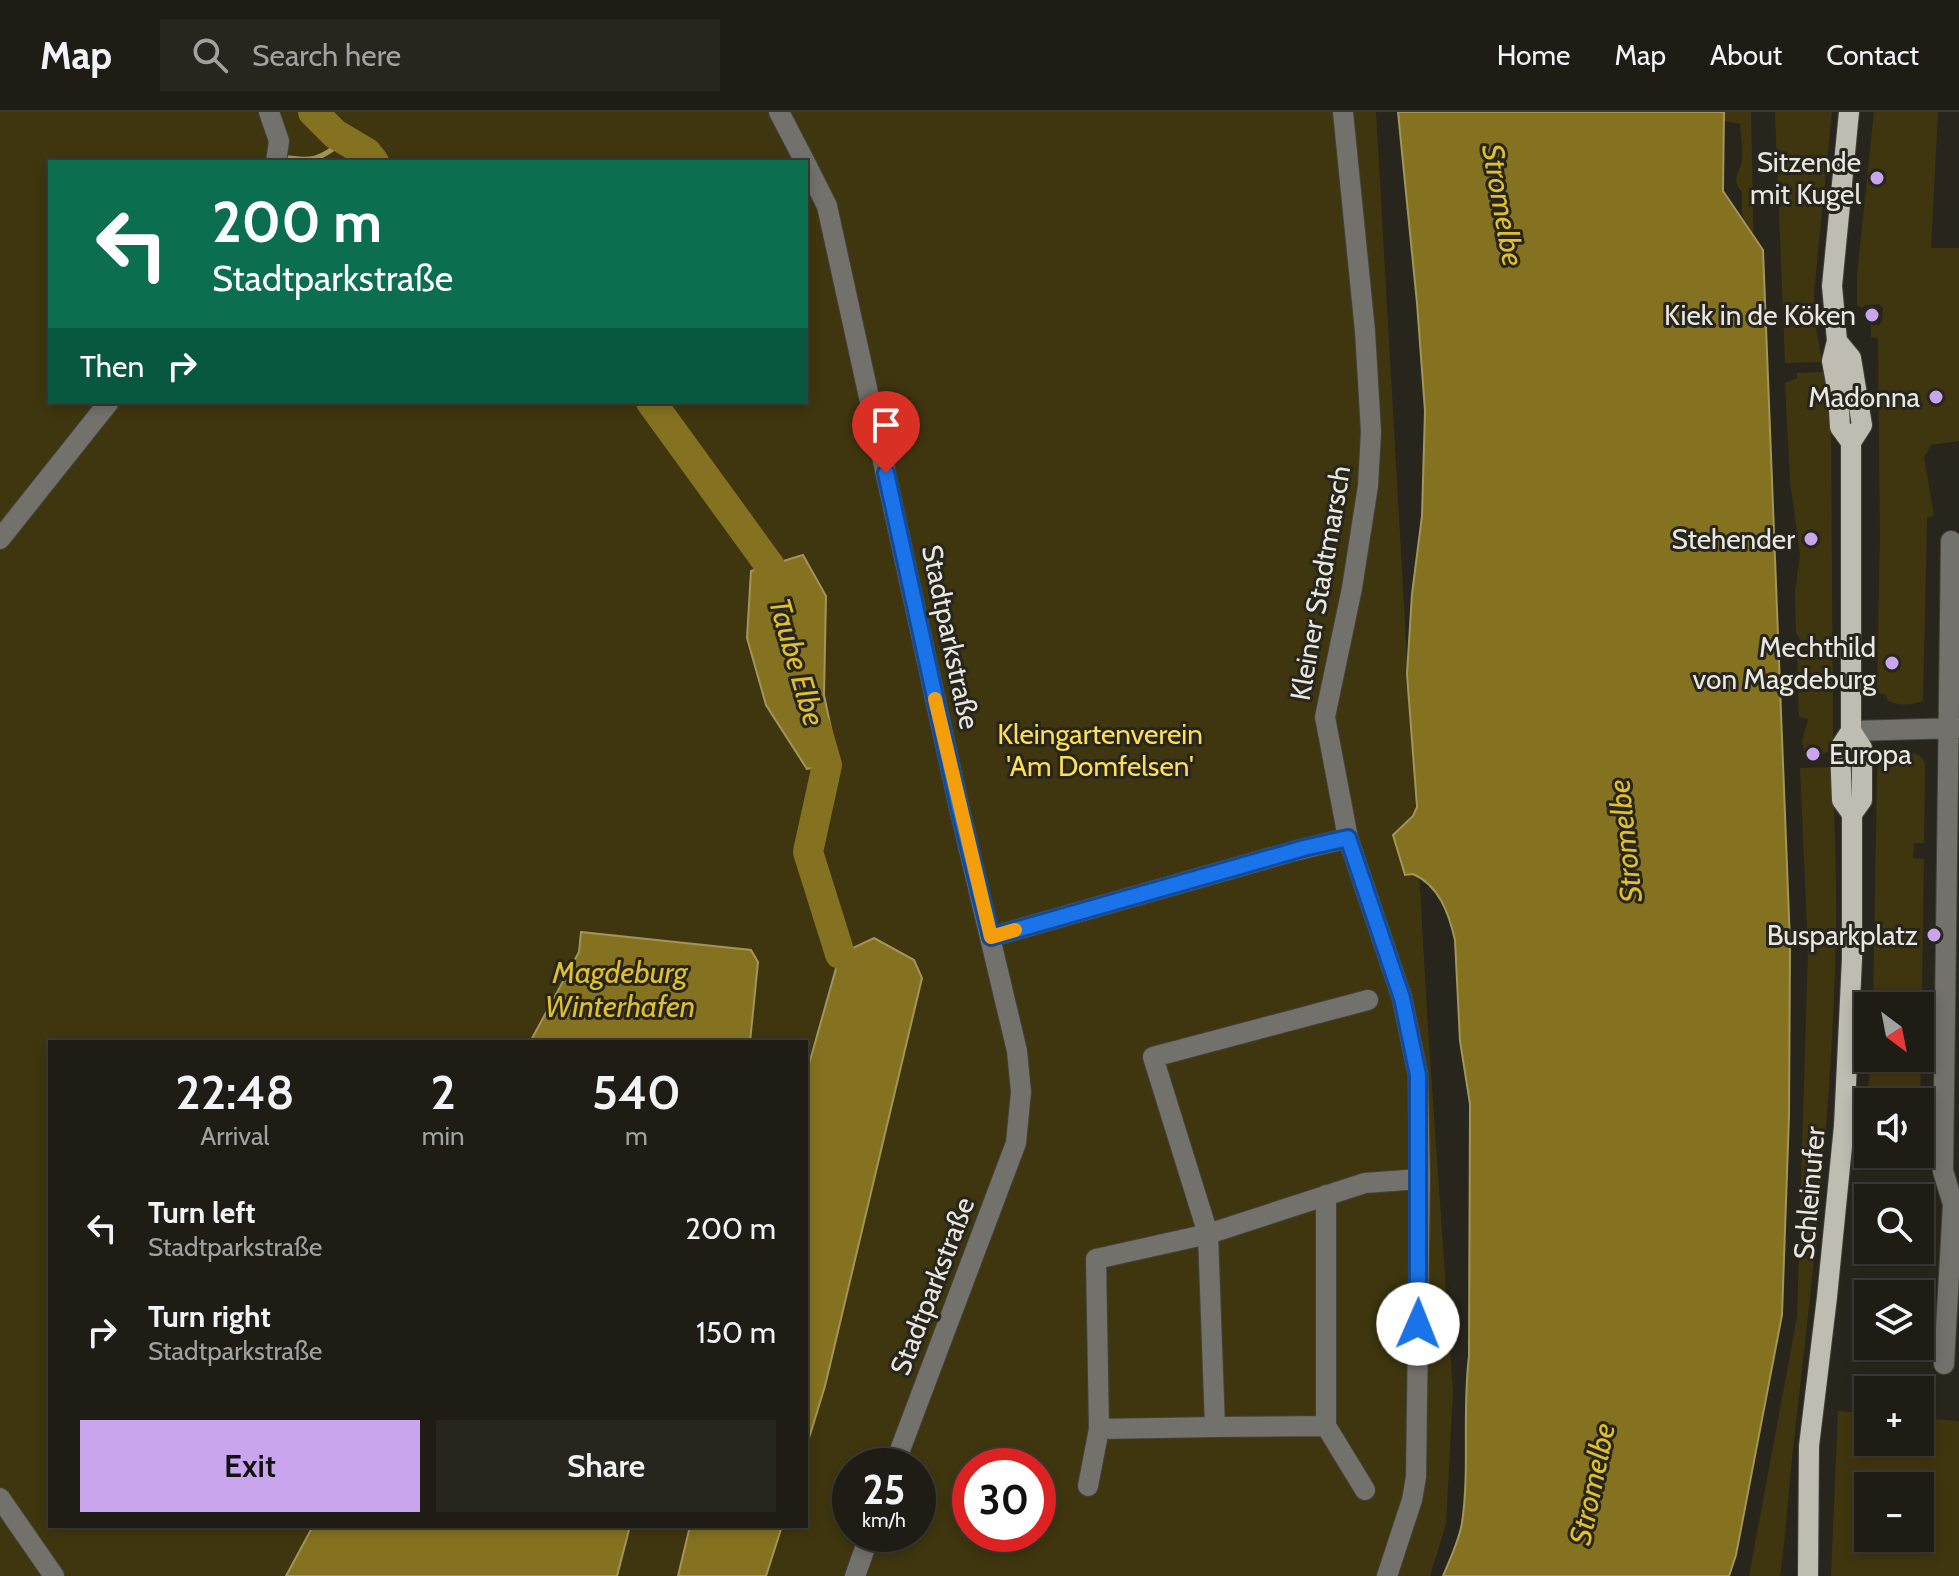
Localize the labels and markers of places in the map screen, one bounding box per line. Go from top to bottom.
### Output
place label: Sitzende mit Kugel [1750,145,1861,211]
marker: Sitzende mit Kugel [1868,169,1886,187]
place label: Kiek in de Köken [1664,298,1856,332]
marker: Kiek in de Köken [1863,306,1881,324]
place label: Madonna [1808,380,1921,414]
marker: Madonna [1927,388,1945,406]
pin [852,391,920,473]
place label: Stehender [1672,522,1795,556]
marker: Stehender [1802,530,1820,548]
place label: Mechthild von Magdeburg [1692,630,1877,696]
marker: Mechthild von Magdeburg [1883,654,1901,672]
place label: Europa [1829,737,1912,771]
marker: Europa [1804,745,1822,763]
place label: Busparkplatz [1767,918,1918,952]
marker: Busparkplatz [1925,926,1943,944]

